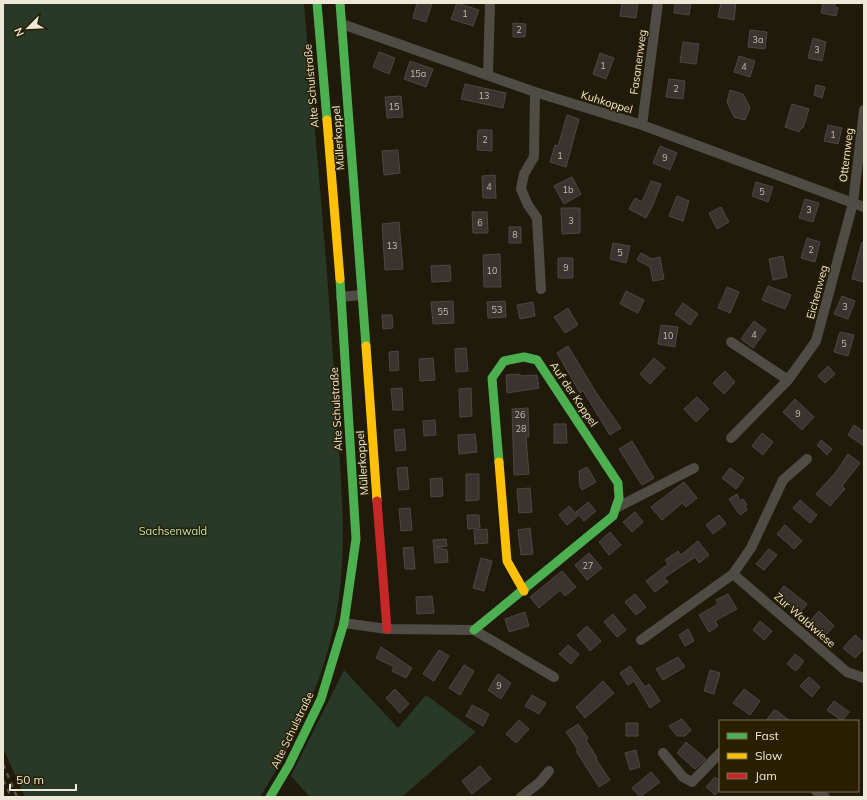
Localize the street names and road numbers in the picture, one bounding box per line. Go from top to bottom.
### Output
street label: Fasanenweg [627,29,649,95]
street label: Alte Schulstraße [300,44,322,128]
street label: Kuhkoppel [579,88,635,116]
street label: Müllerkoppel [329,105,347,171]
street label: Otternweg [836,127,856,183]
street label: Eichenweg [803,263,831,321]
street label: Auf der Koppel [547,359,601,429]
street label: Alte Schulstraße [327,367,345,451]
street label: Müllerkoppel [353,430,371,496]
street label: Zur Waldwiese [771,590,839,650]
street label: Alte Schulstraße [267,689,317,771]

